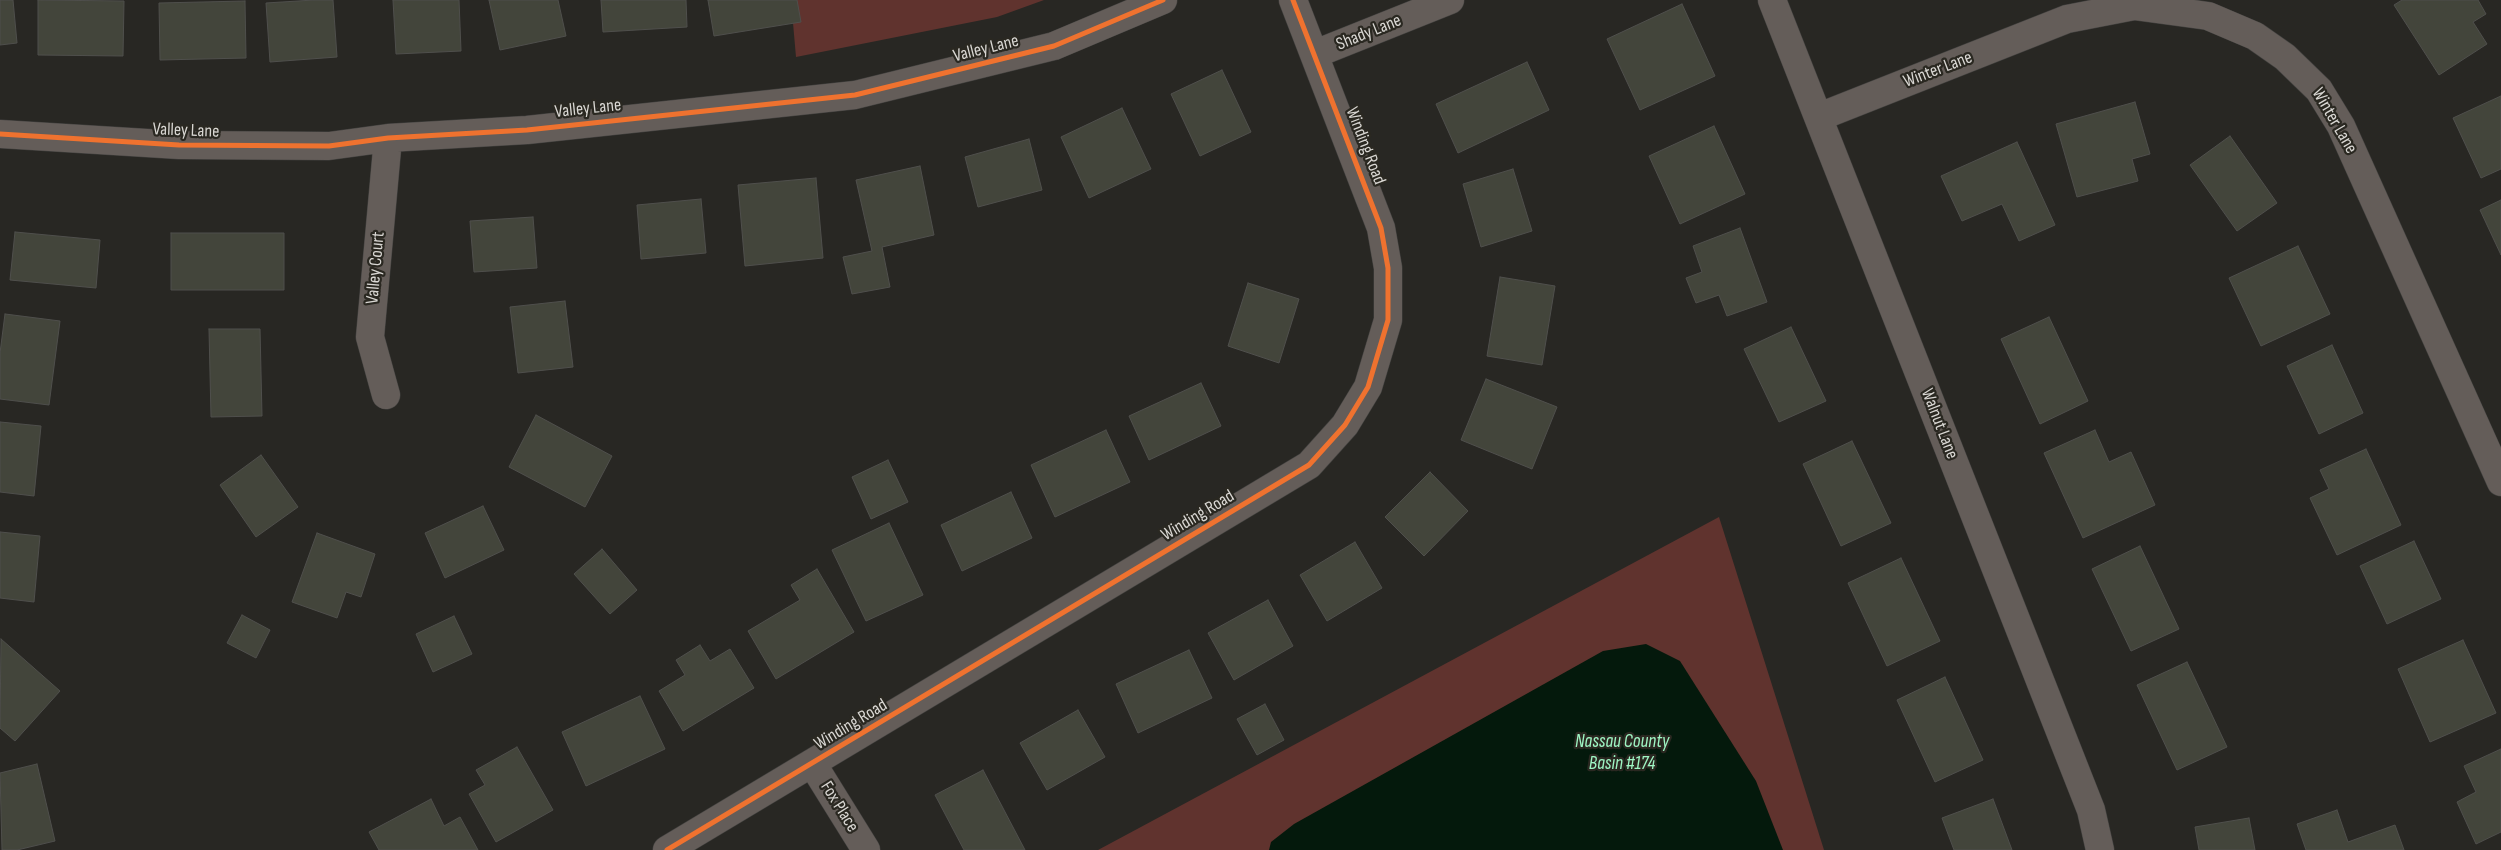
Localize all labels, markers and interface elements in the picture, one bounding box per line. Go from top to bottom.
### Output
street label: Shady Lane [1333,10,1405,56]
street label: Valley Lane [951,30,1021,68]
street label: Winter Lane [1901,47,1975,93]
street label: Winter Lane [2307,84,2361,158]
street label: Valley Lane [554,95,622,123]
street label: Winding Road [1340,104,1390,188]
street label: Valley Lane [152,119,220,143]
street label: Valley Court [362,231,390,305]
street label: Walnut Lane [1916,386,1962,462]
street label: Winding Road [1158,486,1238,546]
street label: Winding Road [811,695,891,755]
water label: Nassau County Basin #174 [1575,731,1669,775]
street label: Fox Place [815,778,863,836]

